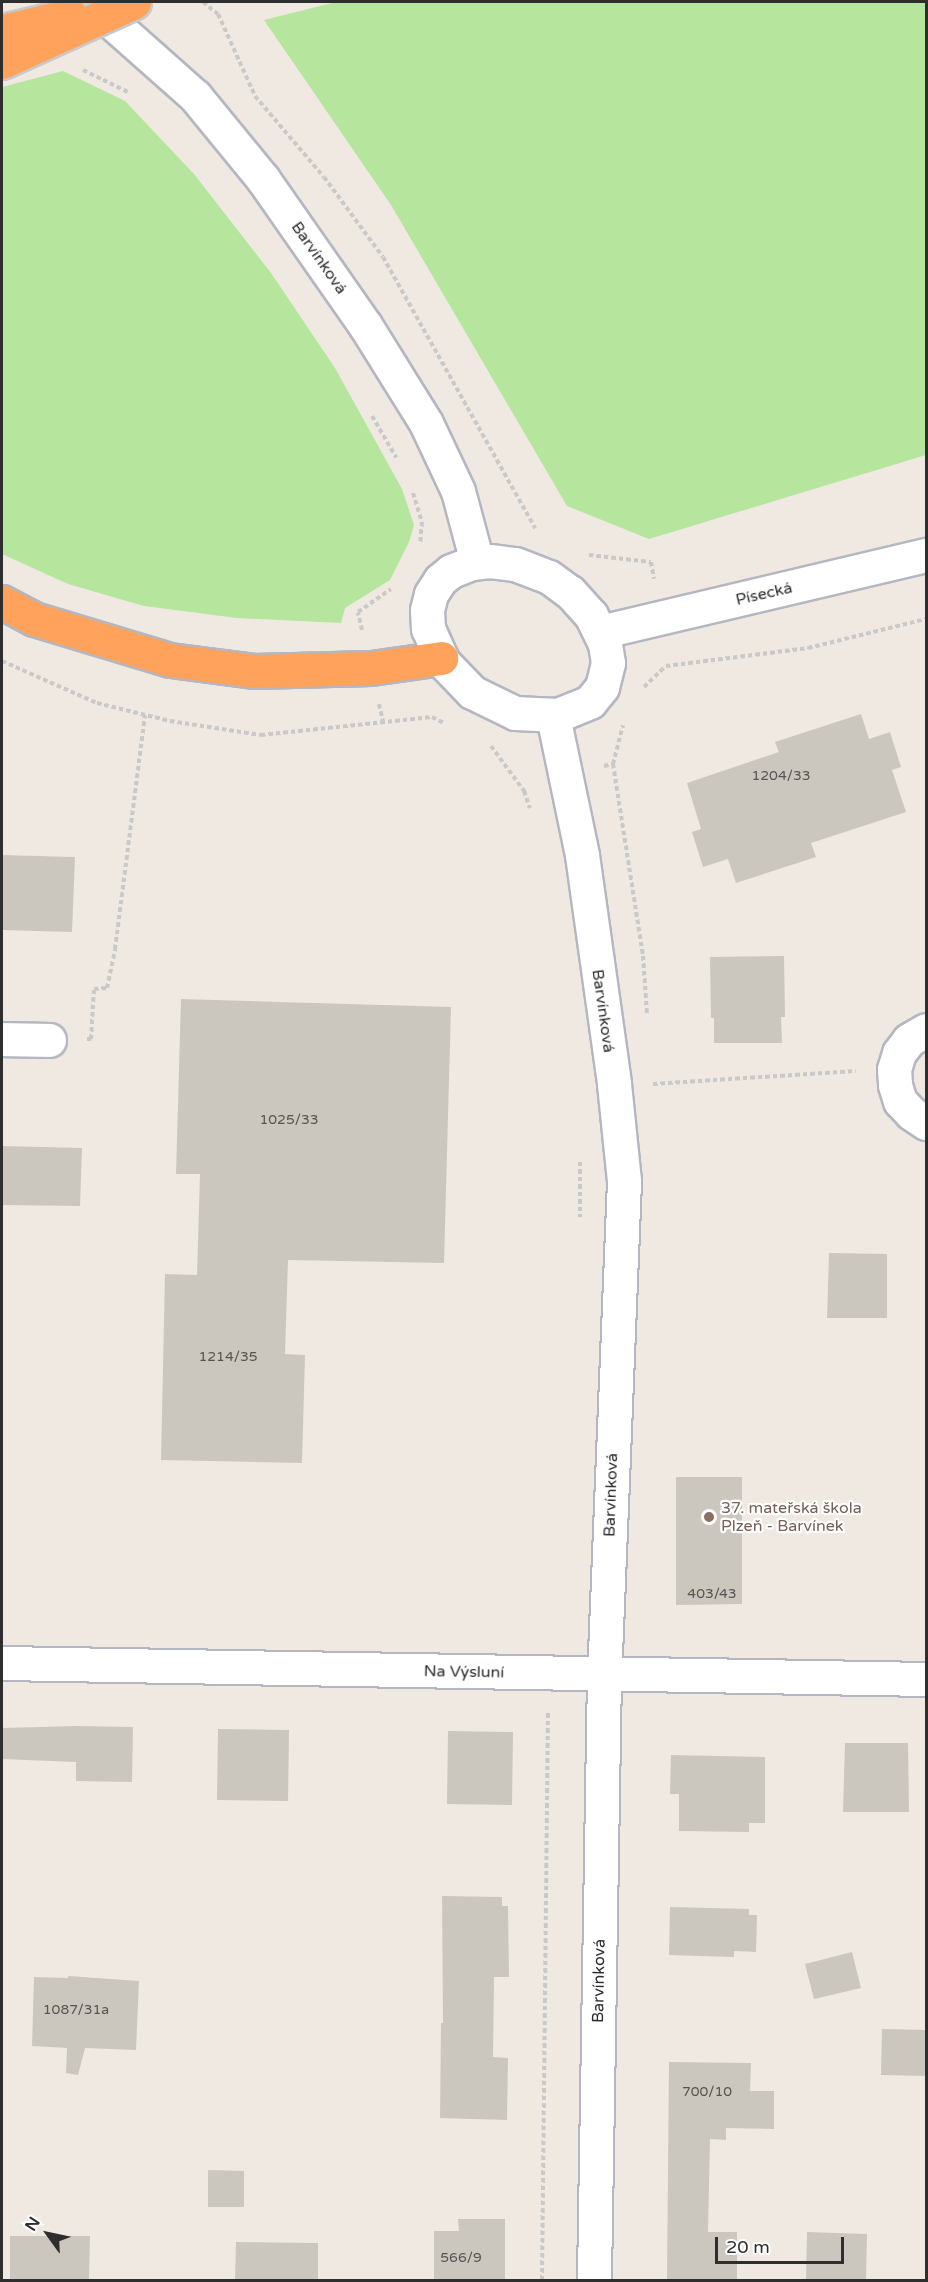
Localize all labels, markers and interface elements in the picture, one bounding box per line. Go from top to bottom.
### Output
street label: Barvínková [287,218,351,298]
street label: Písecká [734,578,794,610]
house number: 1204/33 [752,768,810,784]
street label: Barvínková [588,968,618,1054]
house number: 1025/33 [260,1112,318,1128]
house number: 1214/35 [199,1349,257,1365]
street label: Barvínková [600,1453,622,1537]
place label: 37. mateřská škola Plzeň - Barvínek [721,1498,862,1536]
marker: 37. mateřská škola Plzeň - Barvínek [702,1510,716,1524]
house number: 403/43 [687,1586,737,1602]
street label: Na Výsluní [424,1662,504,1682]
street label: Barvínková [589,1939,609,2023]
house number: 1087/31a [43,2002,109,2018]
house number: 700/10 [682,2084,732,2100]
north arrow [18,2204,78,2264]
text: N [21,2213,45,2235]
scale bar [718,2225,847,2263]
text: 20 m [726,2236,770,2258]
house number: 566/9 [440,2250,482,2266]

